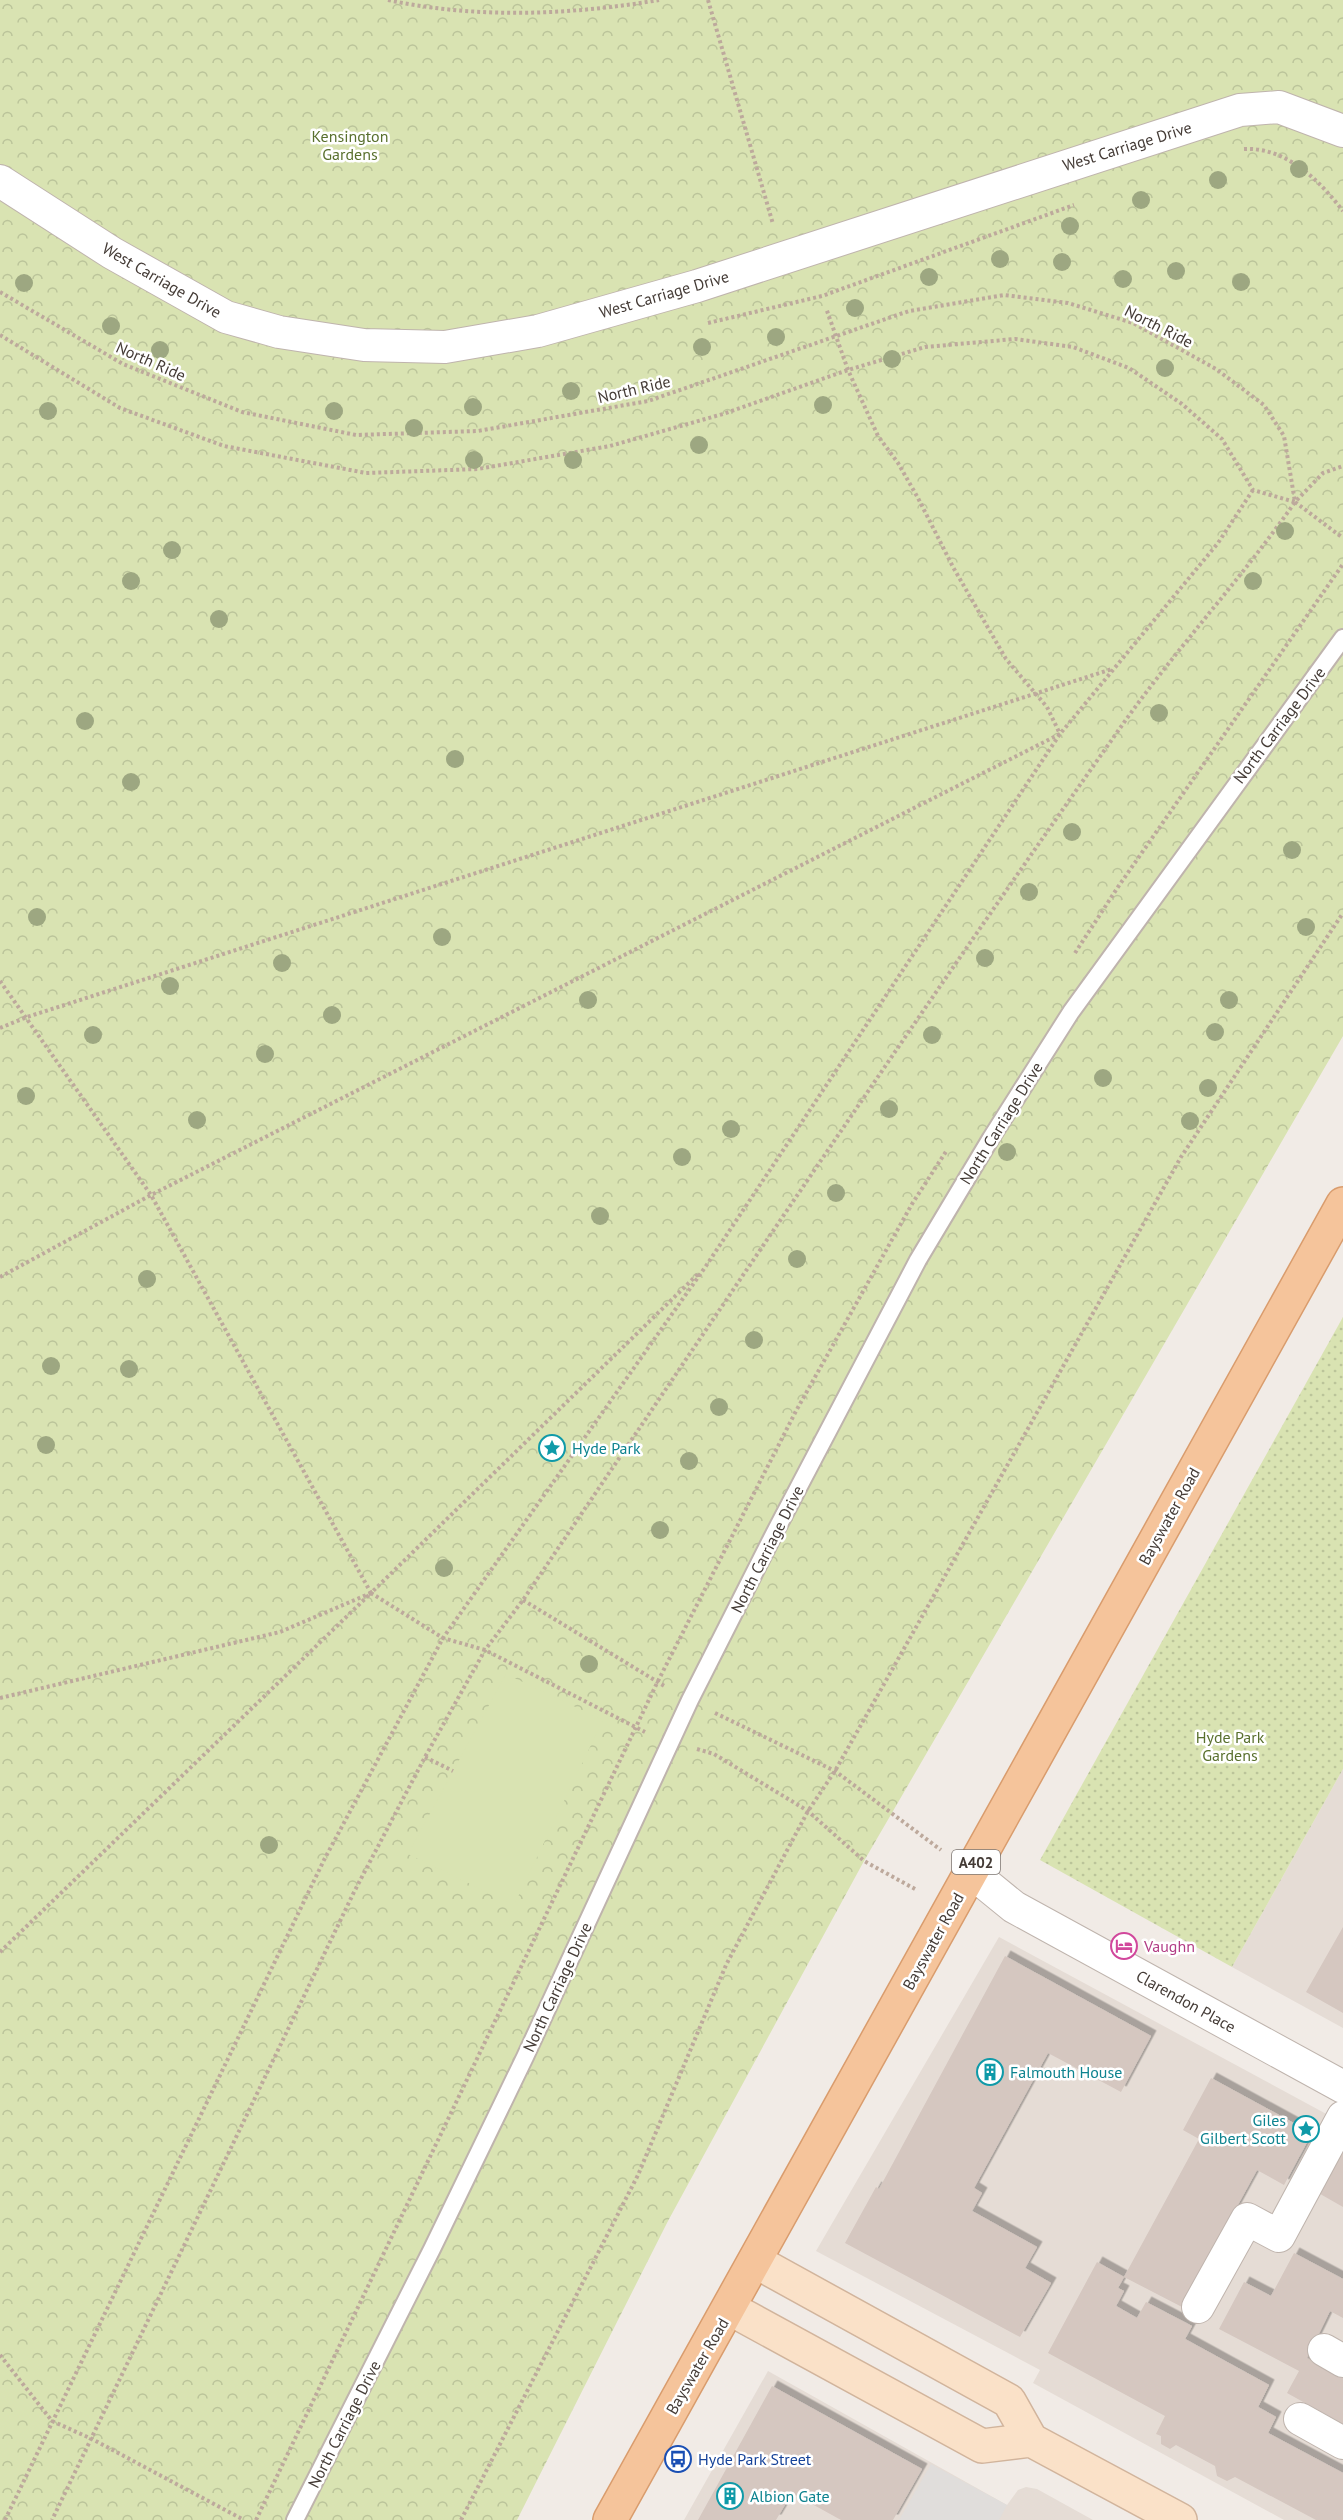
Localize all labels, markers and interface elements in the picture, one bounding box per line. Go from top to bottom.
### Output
street label: West Carriage Drive [1060,117,1194,175]
park label: Kensington Gardens [312,126,388,164]
street label: West Carriage Drive [99,238,225,322]
street label: West Carriage Drive [597,266,731,322]
street label: North Ride [1121,300,1197,352]
street label: North Ride [113,337,189,385]
street label: North Ride [596,371,672,407]
street label: North Carriage Drive [1229,663,1329,787]
street label: North Carriage Drive [955,1058,1047,1188]
place icon: Hyde Park [537,1433,567,1463]
place label: Hyde Park [572,1438,641,1458]
street label: Bayswater Road [1134,1464,1204,1568]
street label: North Carriage Drive [726,1482,808,1616]
park label: Hyde Park Gardens [1196,1727,1265,1765]
road number: A402 [952,1850,1000,1874]
street label: Bayswater Road [898,1889,968,1993]
street label: North Carriage Drive [518,1919,596,2055]
hotel icon: Vaughn [1109,1931,1139,1961]
place label: Vaughn [1143,1936,1195,1956]
street label: Clarendon Place [1133,1965,1239,2037]
building icon: Falmouth House [975,2057,1005,2087]
place label: Falmouth House [1010,2062,1122,2082]
place label: Giles Gilbert Scott [1200,2110,1287,2148]
place icon: Giles Gilbert Scott [1291,2114,1321,2144]
street label: Bayswater Road [661,2314,733,2418]
street label: North Carriage Drive [303,2357,385,2491]
bus stop icon: Hyde Park Street [663,2444,693,2474]
place label: Hyde Park Street [698,2449,812,2469]
building icon: Albion Gate [715,2481,745,2511]
place label: Albion Gate [750,2486,830,2506]

